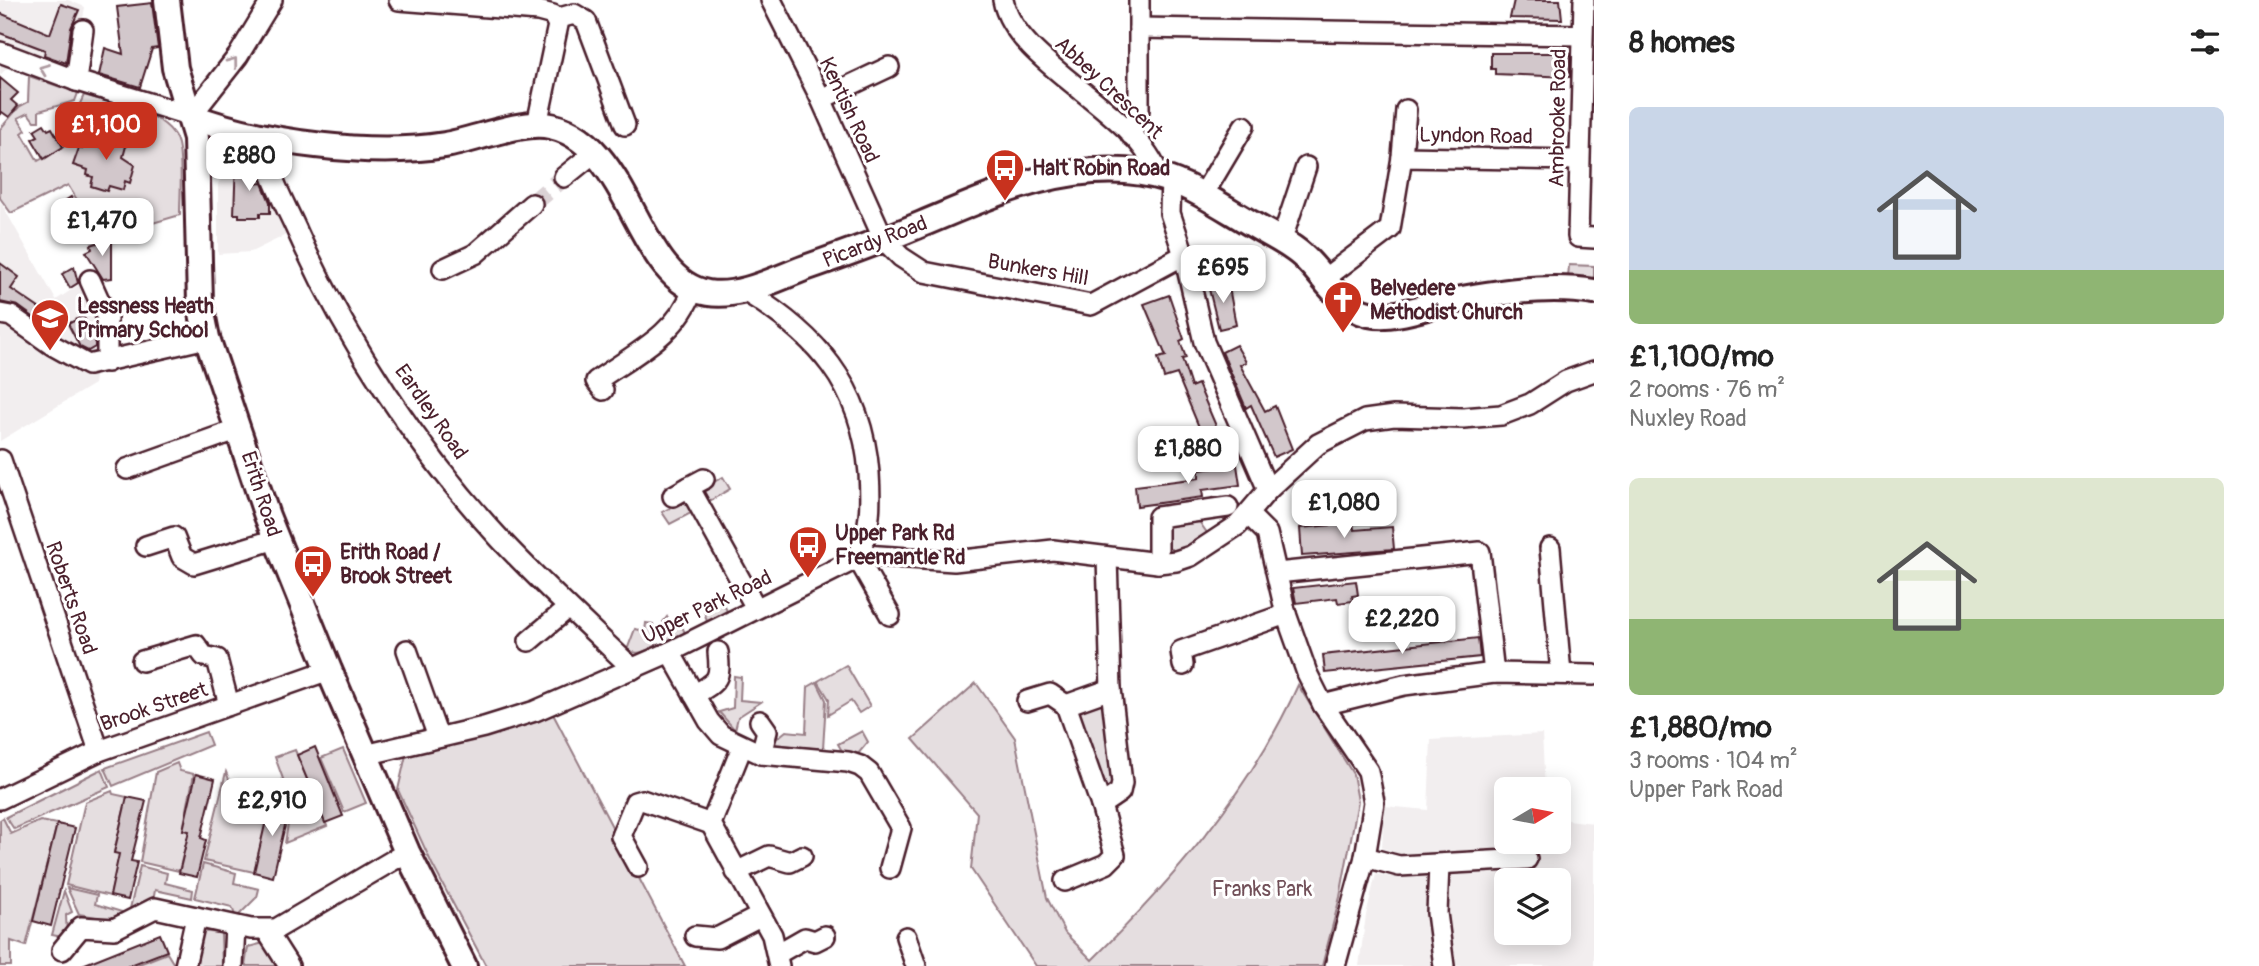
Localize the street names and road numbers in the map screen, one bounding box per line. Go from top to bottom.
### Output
street label: Abbey Crescent [1049,31,1169,146]
street label: Ambrooke Road [1543,48,1573,188]
street label: Kentish Road [813,53,885,167]
street label: Lyndon Road [1419,122,1533,150]
street label: Picardy Road [819,210,931,274]
street label: Bunkers Hill [985,248,1091,292]
street label: Eardley Road [388,359,474,465]
street label: Erith Road [234,448,288,540]
street label: Roberts Road [39,538,103,658]
street label: Upper Park Road [638,564,776,650]
street label: Brook Street [97,676,212,738]

